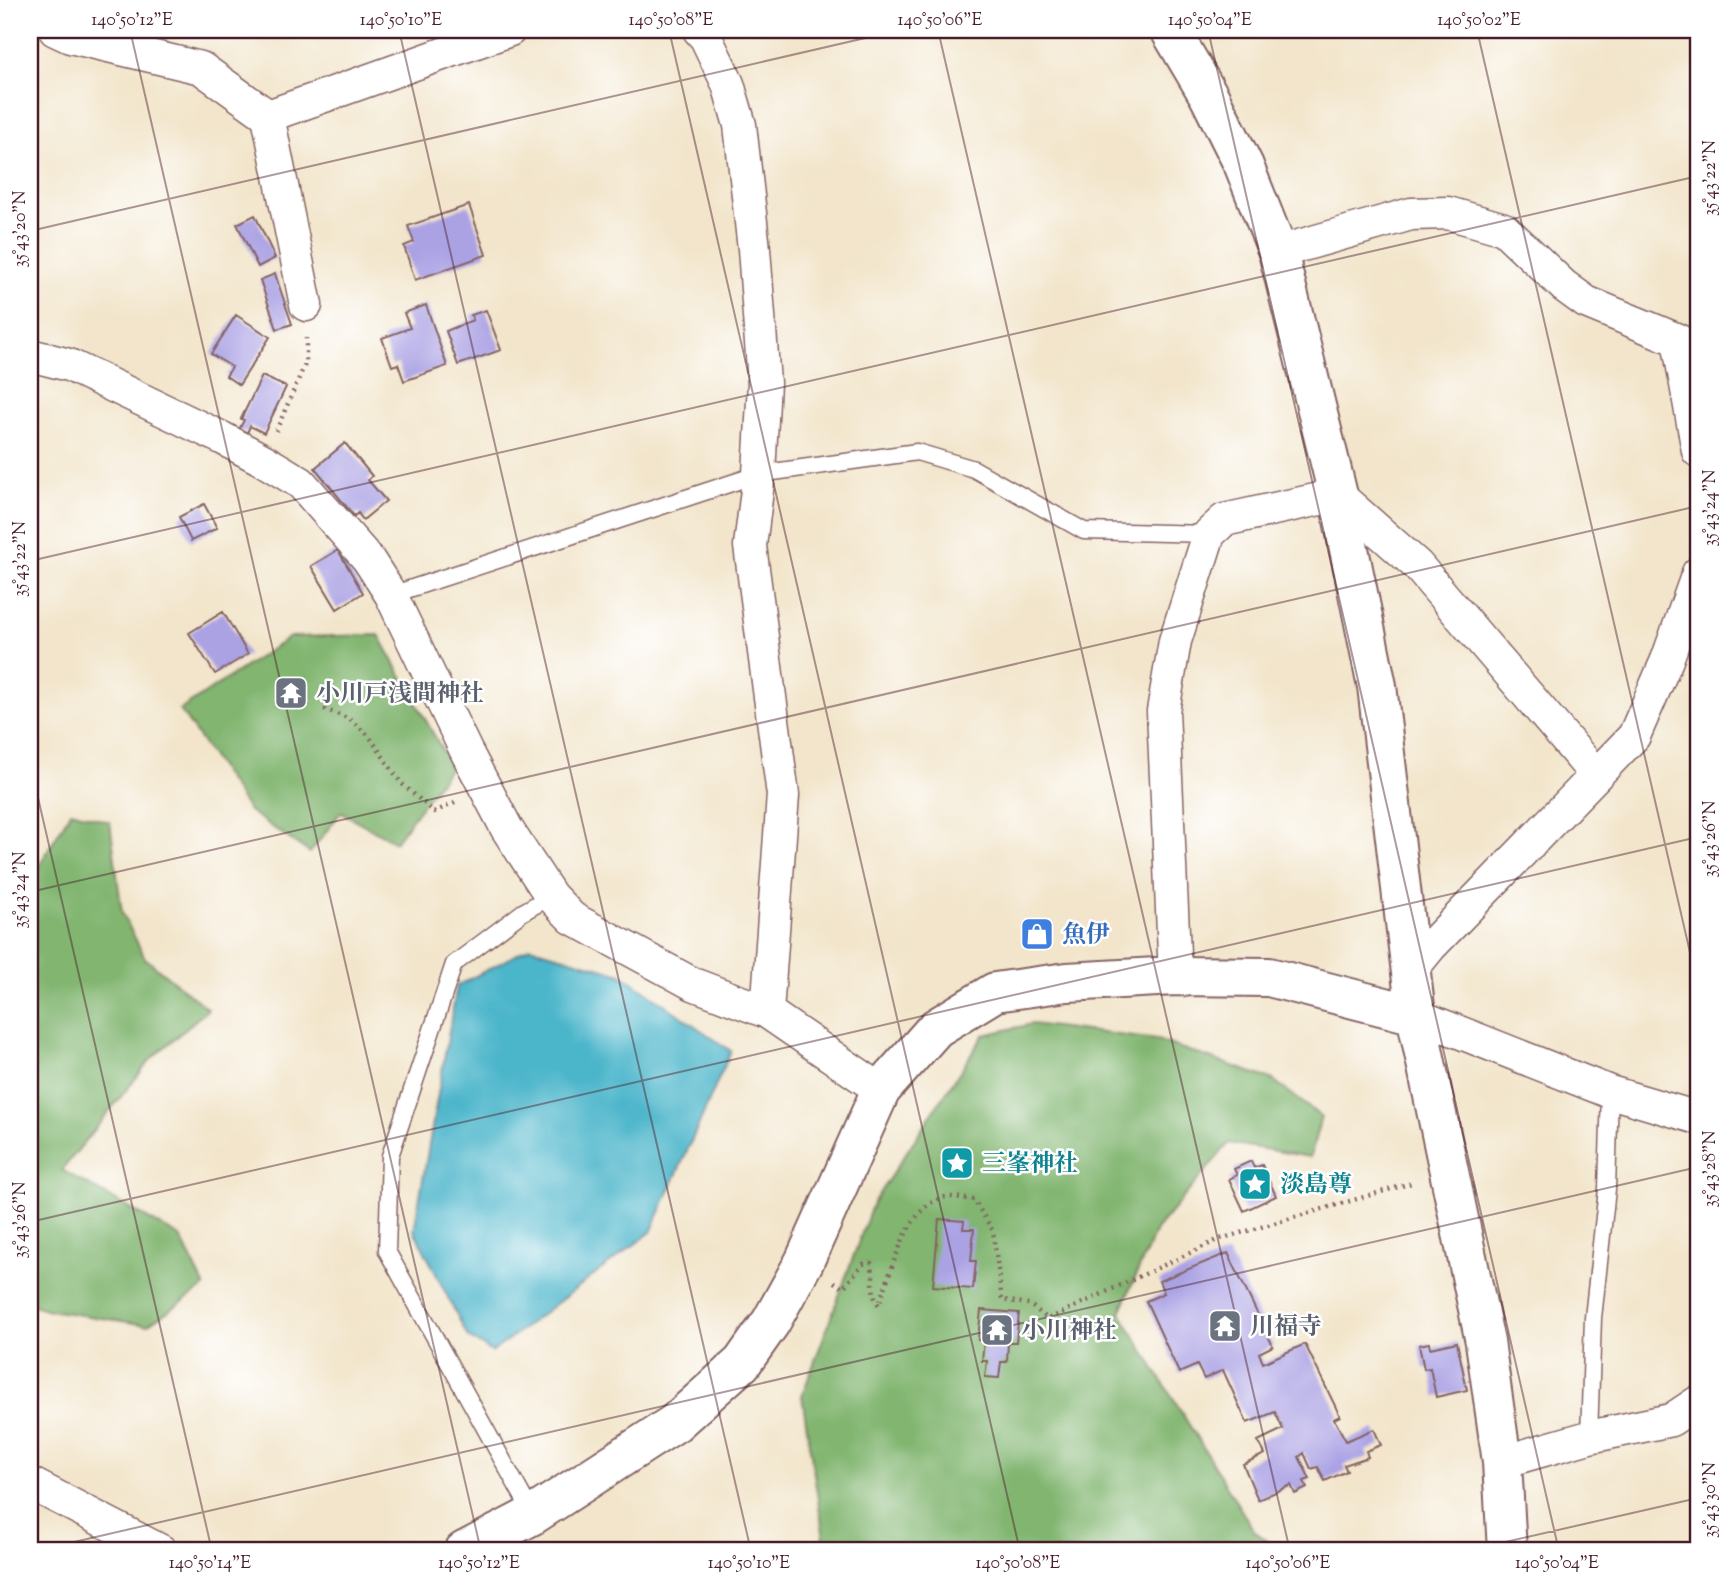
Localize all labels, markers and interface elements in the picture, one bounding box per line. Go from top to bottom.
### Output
text: 140°50'12"E [91,8,173,34]
text: 140°50'10"E [360,8,442,34]
text: 140°50'08"E [629,8,714,34]
text: 140°50'06"E [898,8,983,34]
text: 140°50'04"E [1168,8,1252,34]
text: 140°50'02"E [1437,8,1521,34]
text: 35°43'22"N [1698,140,1724,216]
text: 35°43'20"N [8,190,34,268]
text: 35°43'24"N [1698,469,1724,547]
text: 35°43'22"N [8,521,34,597]
temple icon: 小川戸浅間神社 [272,674,310,712]
place label: 小川戸浅間神社 [316,678,484,712]
text: 35°43'26"N [1698,800,1724,878]
text: 35°43'24"N [8,851,34,929]
shop icon: 魚伊 [1018,915,1056,953]
place label: 魚伊 [1062,919,1110,953]
text: 35°43'28"N [1698,1130,1724,1208]
place icon: 三峯神社 [938,1144,976,1182]
place label: 三峯神社 [982,1148,1078,1182]
place icon: 淡島尊 [1236,1165,1274,1203]
place label: 淡島尊 [1280,1169,1352,1203]
text: 35°43'26"N [8,1181,34,1259]
temple icon: 川福寺 [1206,1307,1244,1345]
temple icon: 小川神社 [978,1311,1016,1349]
place label: 川福寺 [1250,1311,1322,1345]
place label: 小川神社 [1021,1315,1117,1349]
text: 35°43'30"N [1698,1462,1724,1538]
text: 140°50'14"E [169,1551,251,1577]
text: 140°50'12"E [438,1551,520,1577]
text: 140°50'10"E [708,1551,790,1577]
text: 140°50'08"E [976,1551,1061,1577]
text: 140°50'06"E [1246,1551,1331,1577]
text: 140°50'04"E [1515,1551,1599,1577]

